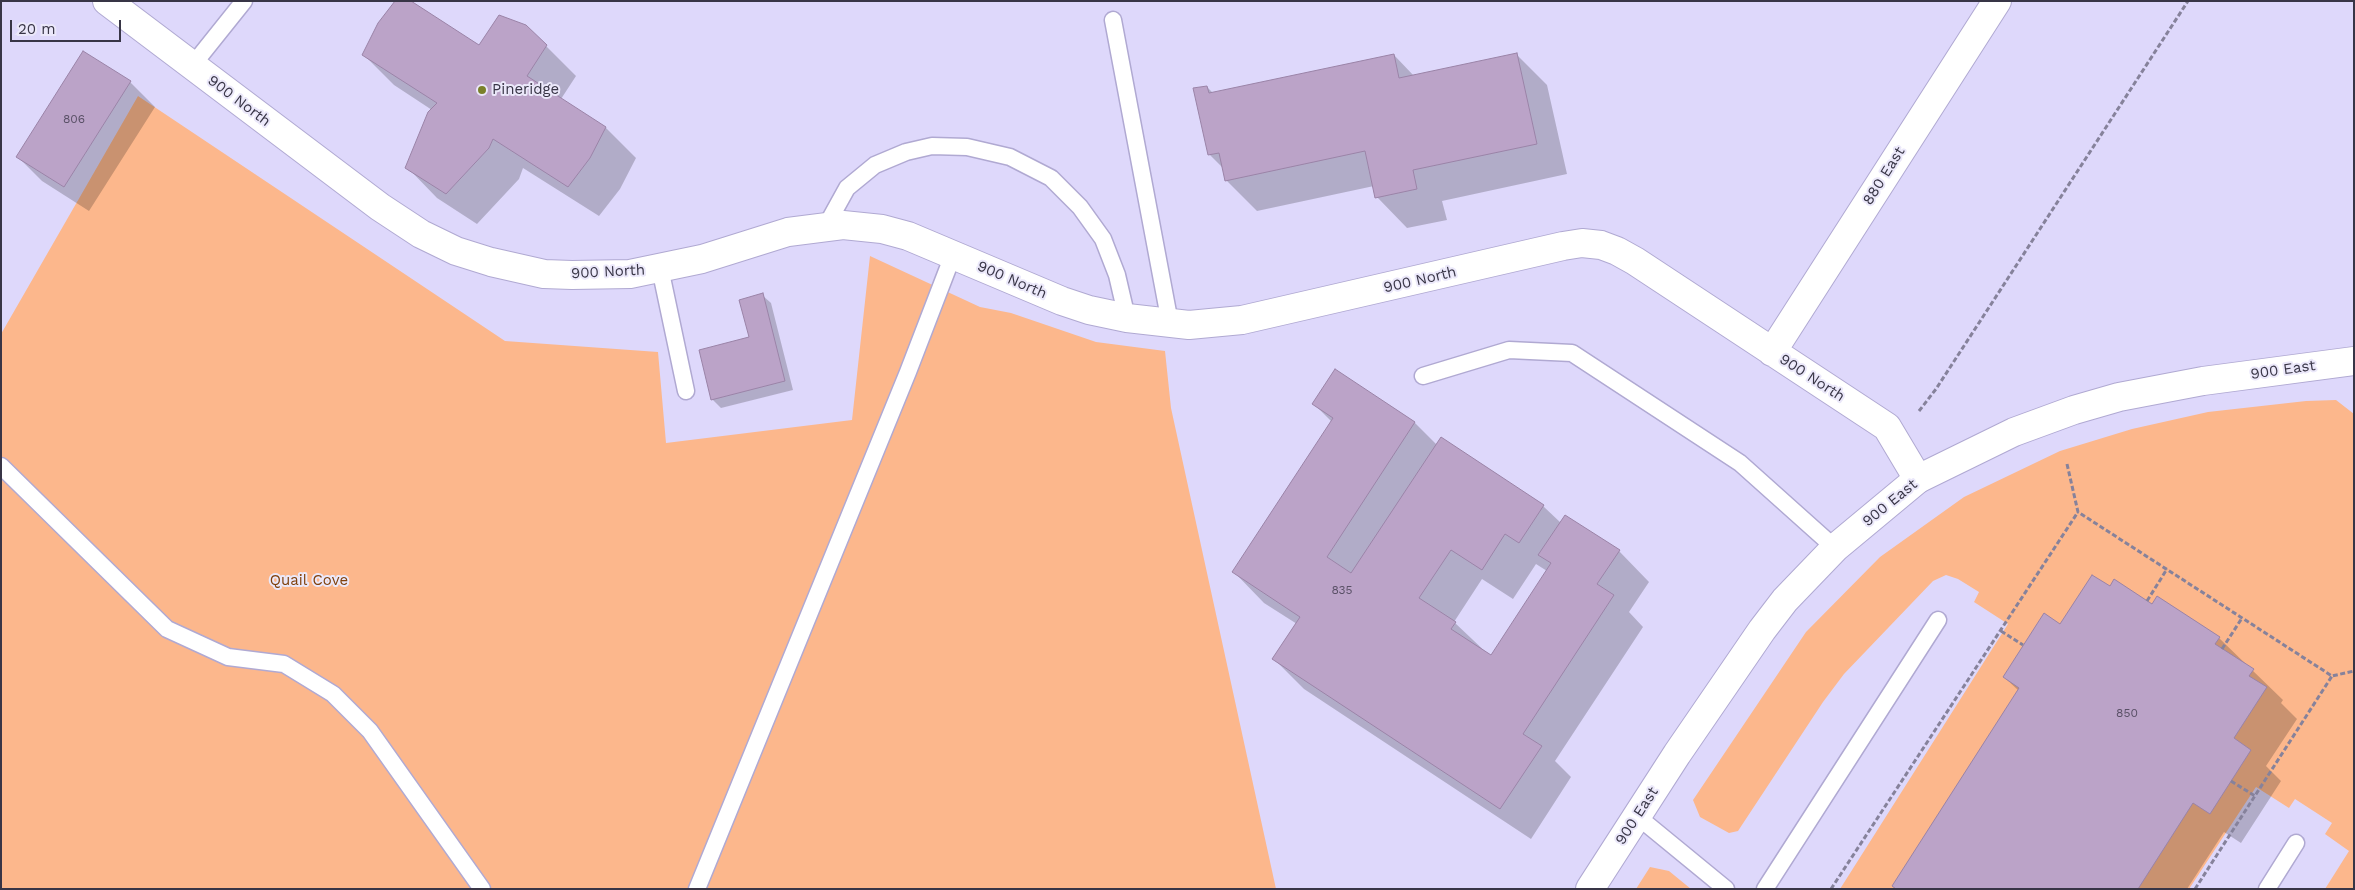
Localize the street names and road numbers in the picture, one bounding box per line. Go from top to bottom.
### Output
street label: 900 North [204,71,274,131]
street label: 880 East [1859,144,1909,208]
street label: 900 North [974,257,1050,303]
street label: 900 North [570,261,646,283]
street label: 900 North [1382,263,1458,297]
street label: 900 North [1776,350,1848,406]
street label: 900 East [2249,357,2317,383]
street label: 900 East [1859,475,1921,531]
street label: 900 East [1612,784,1662,848]

